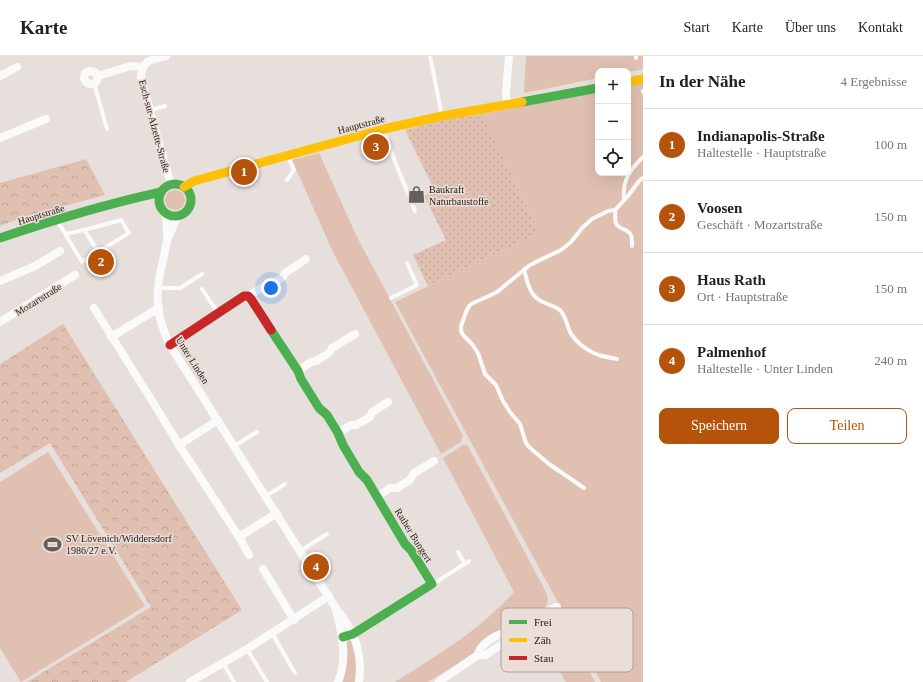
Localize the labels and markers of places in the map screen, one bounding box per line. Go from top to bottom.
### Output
pin: 3 [363,132,389,162]
pin: 1 [231,157,257,187]
place label: Baukraft Naturbaustoffe [429,184,489,207]
shop icon: Baukraft Naturbaustoffe [406,185,426,205]
pin: 2 [88,247,114,277]
place label: SV Lövenich/Widdersdorf 1986/27 e.V. [66,533,172,556]
sports icon: SV Lövenich/Widdersdorf 1986/27 e.V. [43,534,63,554]
pin: 4 [303,552,329,582]

